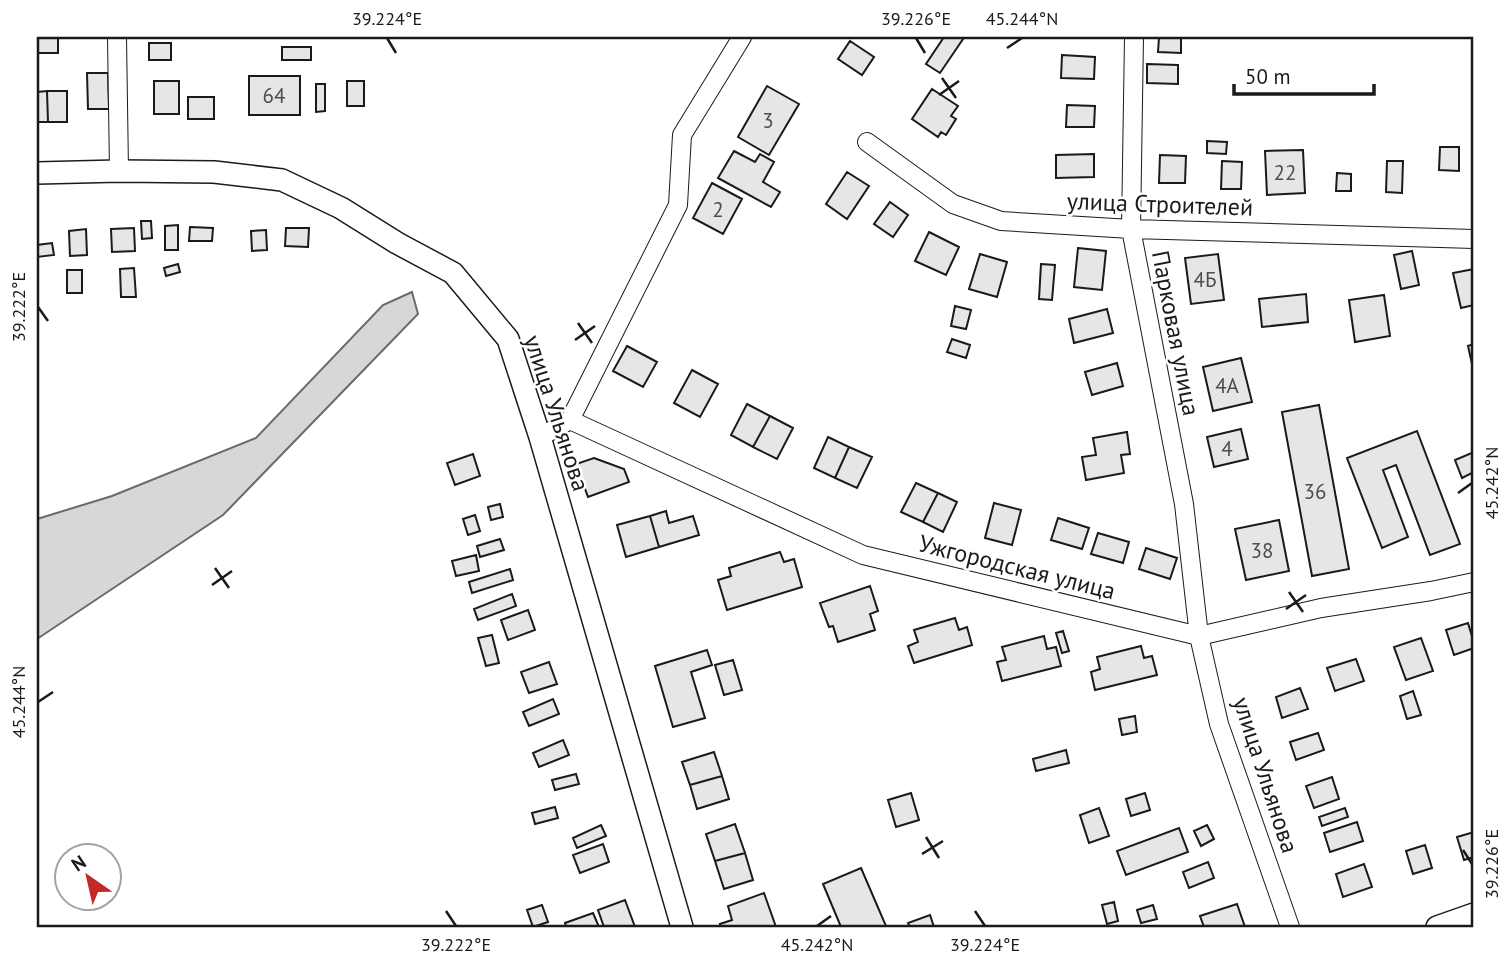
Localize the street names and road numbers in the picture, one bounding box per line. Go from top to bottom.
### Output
street label: улица Строителей [1066,185,1254,223]
street label: Парковая улица [1145,248,1207,418]
street label: улица Ульянова [517,331,597,495]
street label: Ужгородская улица [915,528,1119,606]
street label: улица Ульянова [1226,693,1306,857]

